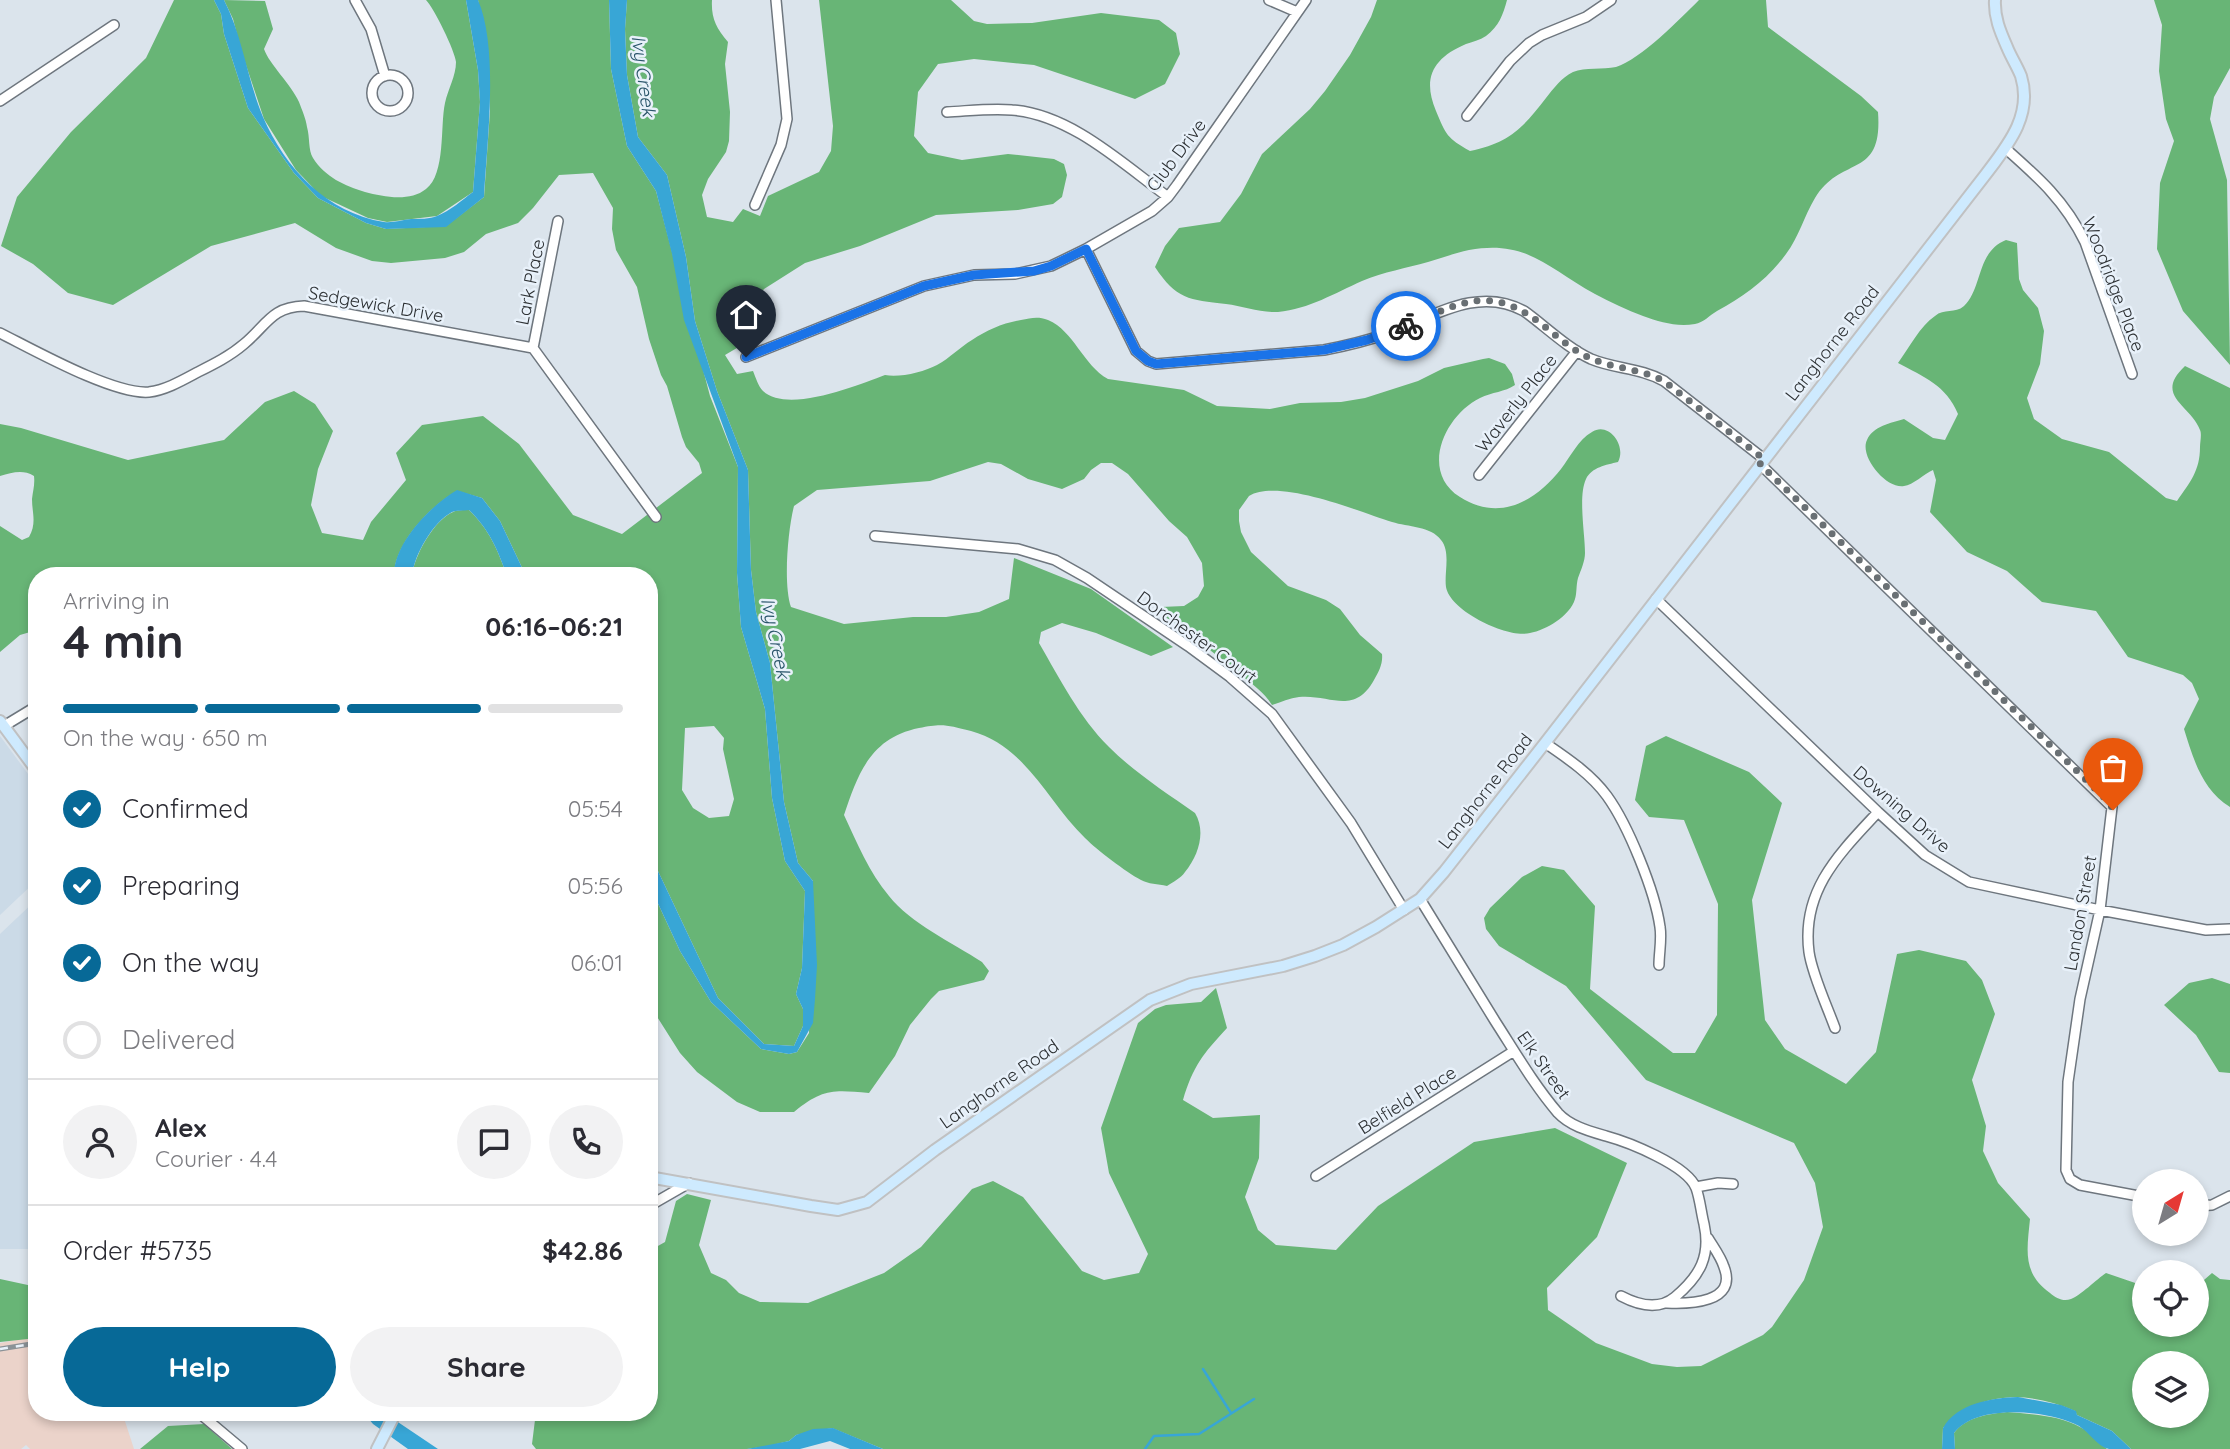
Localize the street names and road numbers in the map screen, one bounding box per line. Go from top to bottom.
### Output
street label: Club Drive [1141,114,1211,196]
street label: Woodridge Place [2078,213,2150,355]
street label: Lark Place [510,237,550,327]
street label: Sedgewick Drive [307,281,445,327]
street label: Langhorne Road [1780,281,1884,405]
street label: Waverly Place [1470,349,1562,457]
street label: Dorchester Court [1133,586,1261,688]
street label: Langhorne Road [1433,729,1537,853]
street label: Downing Drive [1849,760,1955,858]
street label: Landon Street [2059,853,2101,973]
street label: Elk Street [1512,1026,1576,1104]
street label: Langhorne Road [935,1034,1063,1134]
street label: Belfield Place [1354,1061,1460,1139]

